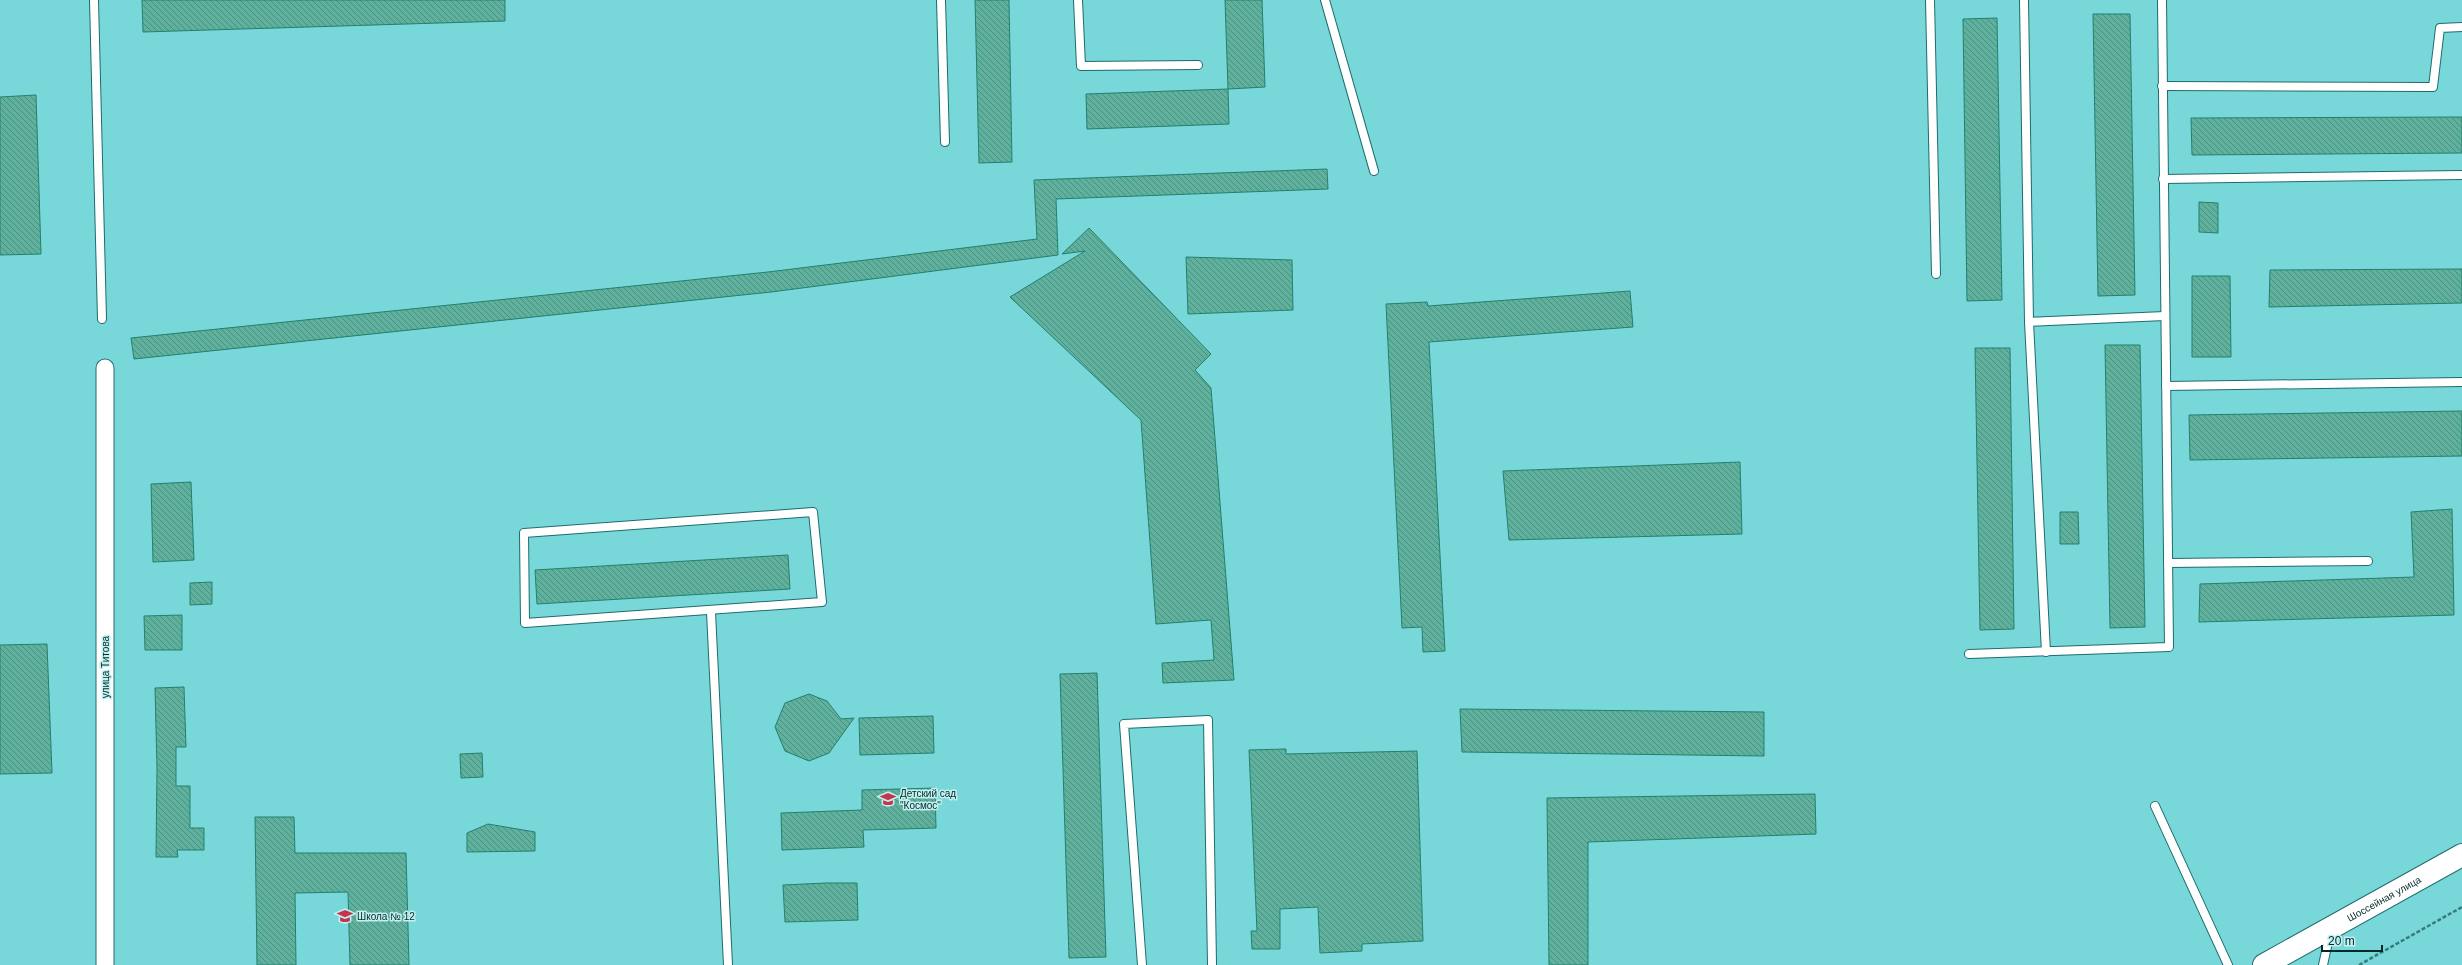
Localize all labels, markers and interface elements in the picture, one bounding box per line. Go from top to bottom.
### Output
street label: улица Титова [100,635,111,698]
place label: Детский сад "Космос" [900,788,956,811]
school or university icon: Детский сад "Космос" [879,790,897,808]
street label: Шоссейная улица [2345,874,2423,924]
school or university icon: Школа № 12 [336,907,354,925]
place label: Школа № 12 [357,911,415,922]
scale bar [2322,927,2382,953]
text: 20 m [2328,934,2355,948]

